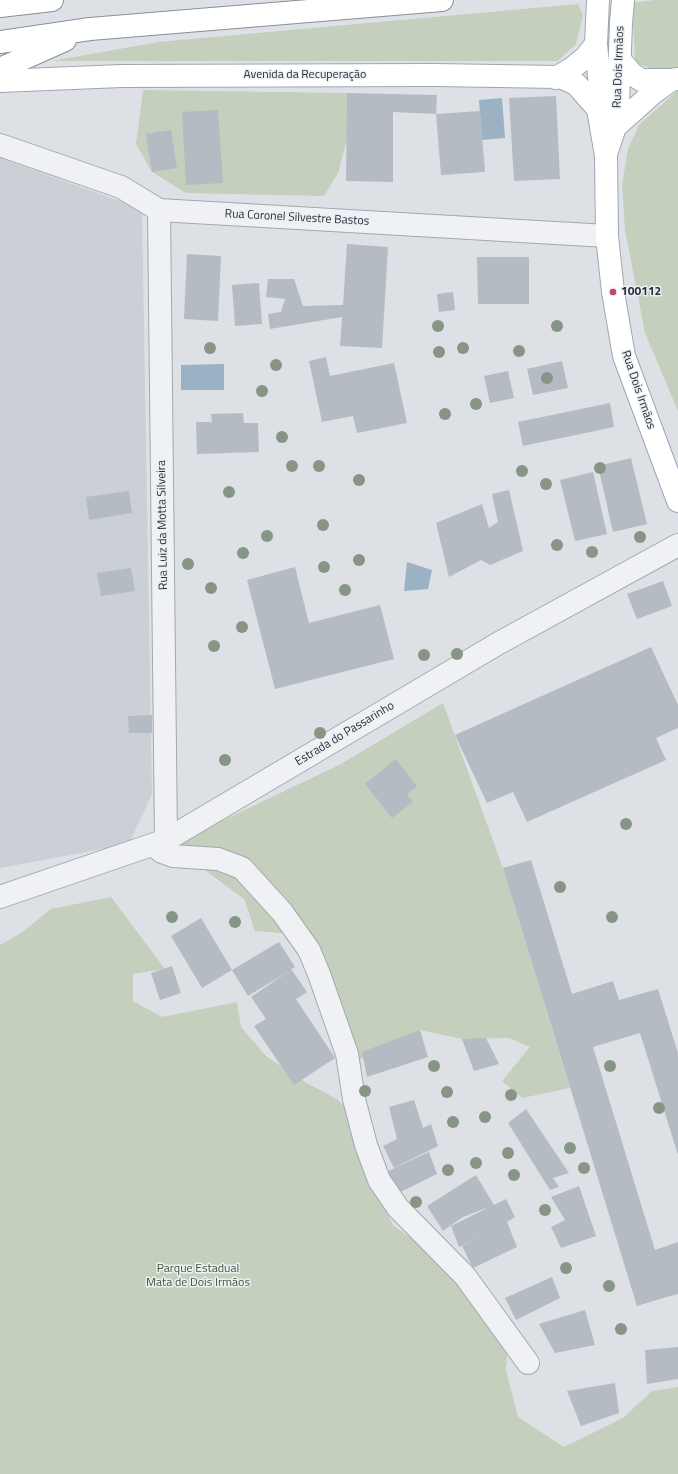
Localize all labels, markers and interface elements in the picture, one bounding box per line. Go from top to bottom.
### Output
street label: Rua Dois Irmãos [610,26,628,108]
street label: Avenida da Recuperação [244,68,366,82]
street label: Rua Coronel Silvestre Bastos [224,207,370,229]
place label: 100112 [621,285,661,299]
marker: 100112 [608,287,618,297]
street label: Rua Dois Irmãos [618,349,658,431]
street label: Rua Luiz da Motta Silveira [155,460,171,590]
street label: Estrada do Passarinho [293,699,397,769]
park label: Parque Estadual Mata de Dois Irmãos [146,1262,250,1290]

